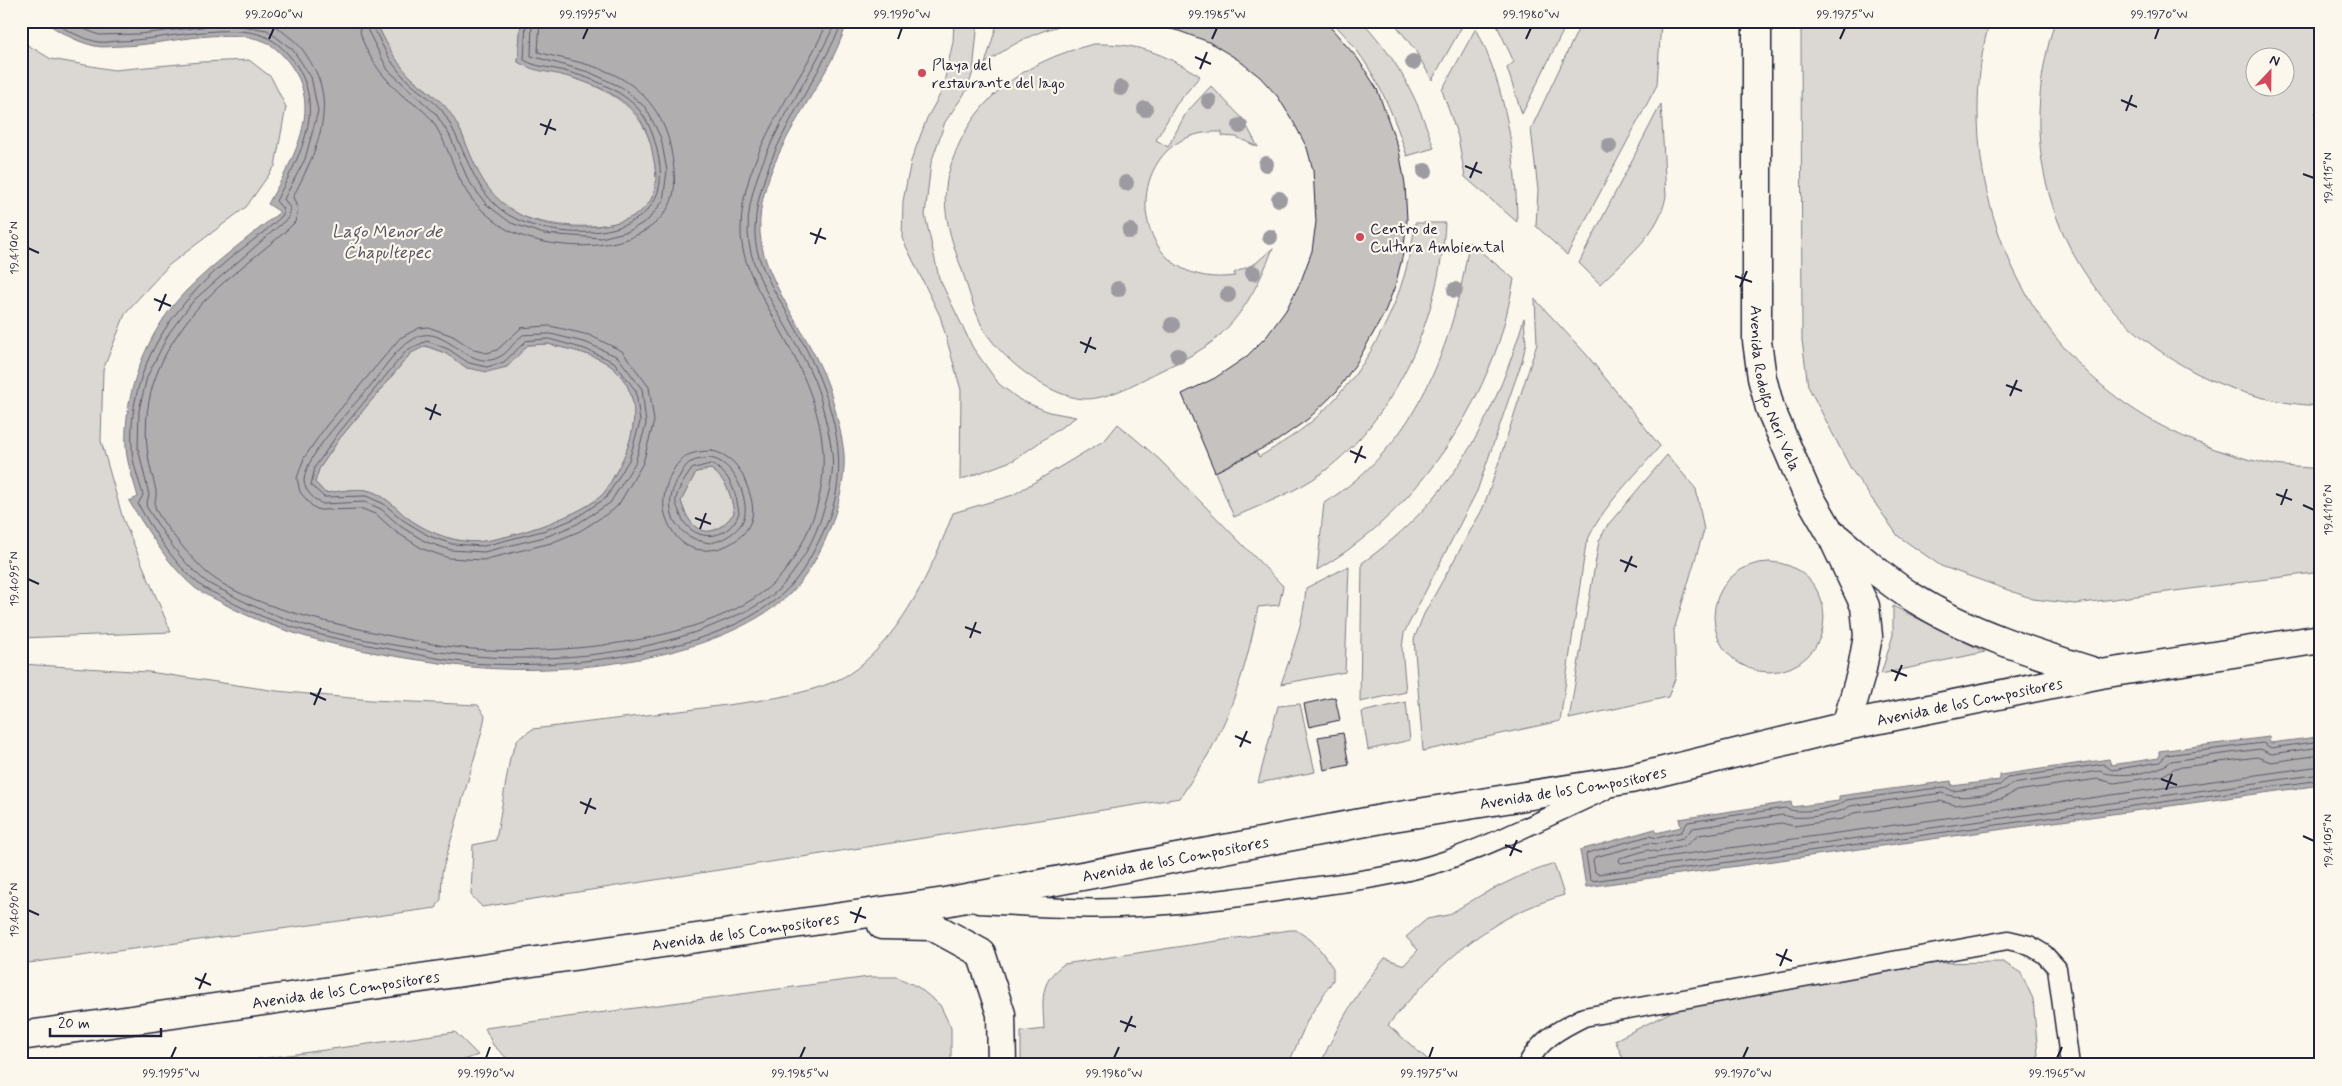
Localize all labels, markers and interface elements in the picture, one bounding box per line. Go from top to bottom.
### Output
text: 99.2000°W [245,7,303,23]
text: 99.1995°W [560,7,617,23]
text: 99.1990°W [874,7,930,23]
text: 99.1985°W [1188,7,1246,23]
text: 99.1980°W [1503,7,1559,23]
text: 99.1975°W [1816,7,1874,23]
text: 99.1970°W [2131,7,2187,23]
north arrow [2244,48,2294,98]
text: N [2267,51,2282,71]
place label: Playa del restaurante del lago [932,55,1065,94]
marker: Playa del restaurante del lago [916,67,928,79]
text: 19.4115°N [2321,152,2337,204]
place label: Centro de Cultura Ambiental [1370,219,1504,258]
water label: Lago Menor de Chapultepec [332,220,443,265]
text: 19.4100°N [7,221,23,275]
marker: Centro de Cultura Ambiental [1354,231,1366,243]
street label: Avenida Rodolfo Neri Vela [1745,305,1805,475]
text: 19.4110°N [2321,485,2337,535]
text: 19.4095°N [7,552,23,606]
street label: Avenida de los Compositores [1875,673,2065,732]
street label: Avenida de los Compositores [1478,762,1669,815]
text: 19.4105°N [2321,814,2337,868]
street label: Avenida de los Compositores [1081,832,1270,888]
text: 19.4090°N [7,883,23,937]
street label: Avenida de los Compositores [650,908,841,956]
street label: Avenida de los Compositores [251,966,441,1014]
scale bar [50,1006,161,1038]
text: 20 m [58,1014,90,1034]
text: 99.1995°W [143,1066,200,1082]
text: 99.1990°W [458,1066,514,1082]
text: 99.1985°W [771,1066,829,1082]
text: 99.1980°W [1086,1066,1142,1082]
text: 99.1975°W [1400,1066,1458,1082]
text: 99.1970°W [1715,1066,1771,1082]
text: 99.1965°W [2029,1066,2085,1082]

